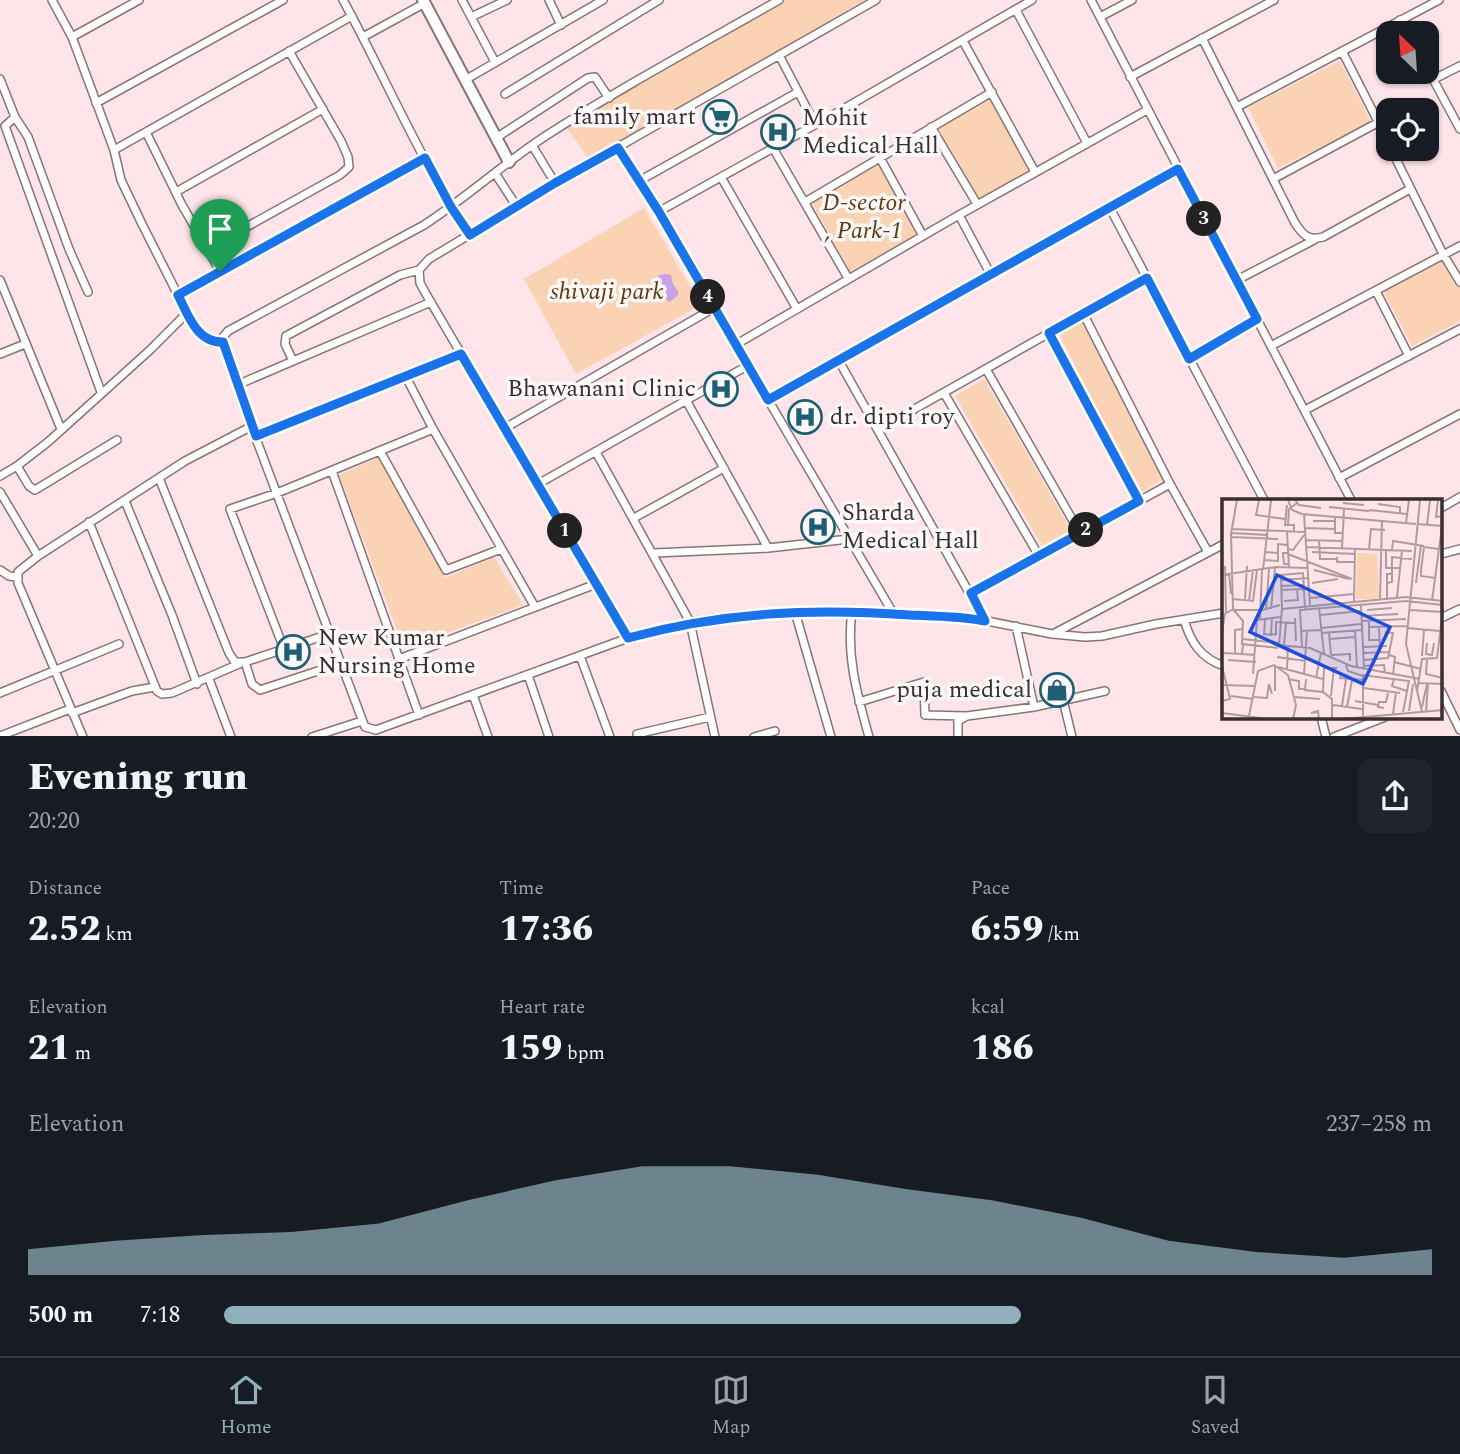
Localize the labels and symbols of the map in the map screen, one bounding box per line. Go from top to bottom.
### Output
north arrow [1376,21,1438,84]
supermarket icon: family mart [701,98,739,136]
place label: family mart [573,99,696,135]
place label: Mohit Medical Hall [802,100,939,164]
hospital icon: Mohit Medical Hall [759,113,797,151]
park label: D-sector , Park-1 [822,185,906,249]
pin [190,199,250,271]
pin: 3 [1186,202,1222,236]
park label: shivaji park [550,274,664,310]
pin: 4 [690,280,726,314]
hospital icon: Bhawanani Clinic [702,370,740,408]
place label: Bhawanani Clinic [507,371,696,407]
hospital icon: dr. dipti roy [786,398,824,436]
place label: dr. dipti roy [830,399,956,435]
place label: Sharda Medical Hall [842,495,979,559]
inset map [1222,499,1442,719]
hospital icon: Sharda Medical Hall [799,508,837,546]
pin: 2 [1068,512,1104,548]
pin: 1 [548,514,582,548]
place label: New Kumar Nursing Home [318,620,476,684]
hospital icon: New Kumar Nursing Home [274,633,312,671]
shop icon: puja medical [1038,671,1076,709]
place label: puja medical [896,672,1032,708]

